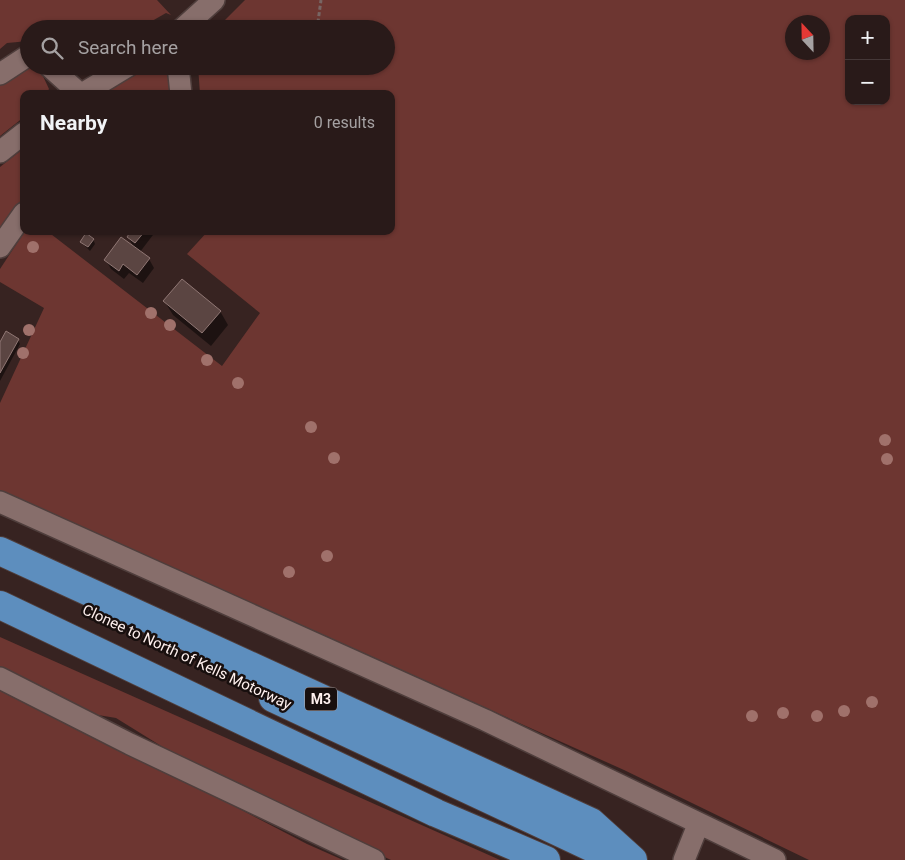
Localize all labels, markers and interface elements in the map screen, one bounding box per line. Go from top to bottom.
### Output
north arrow [785,15,830,60]
map controls [845,15,890,105]
button: + [845,15,890,60]
search box [20,20,395,75]
icon: search [38,34,66,62]
text: Search here [78,36,178,59]
button: − [845,60,890,105]
text: Nearby [40,111,107,135]
text: 0 results [314,113,375,132]
street label: Clonee to North of Kells Motorway [80,601,294,713]
road number: M3 [305,688,337,711]

